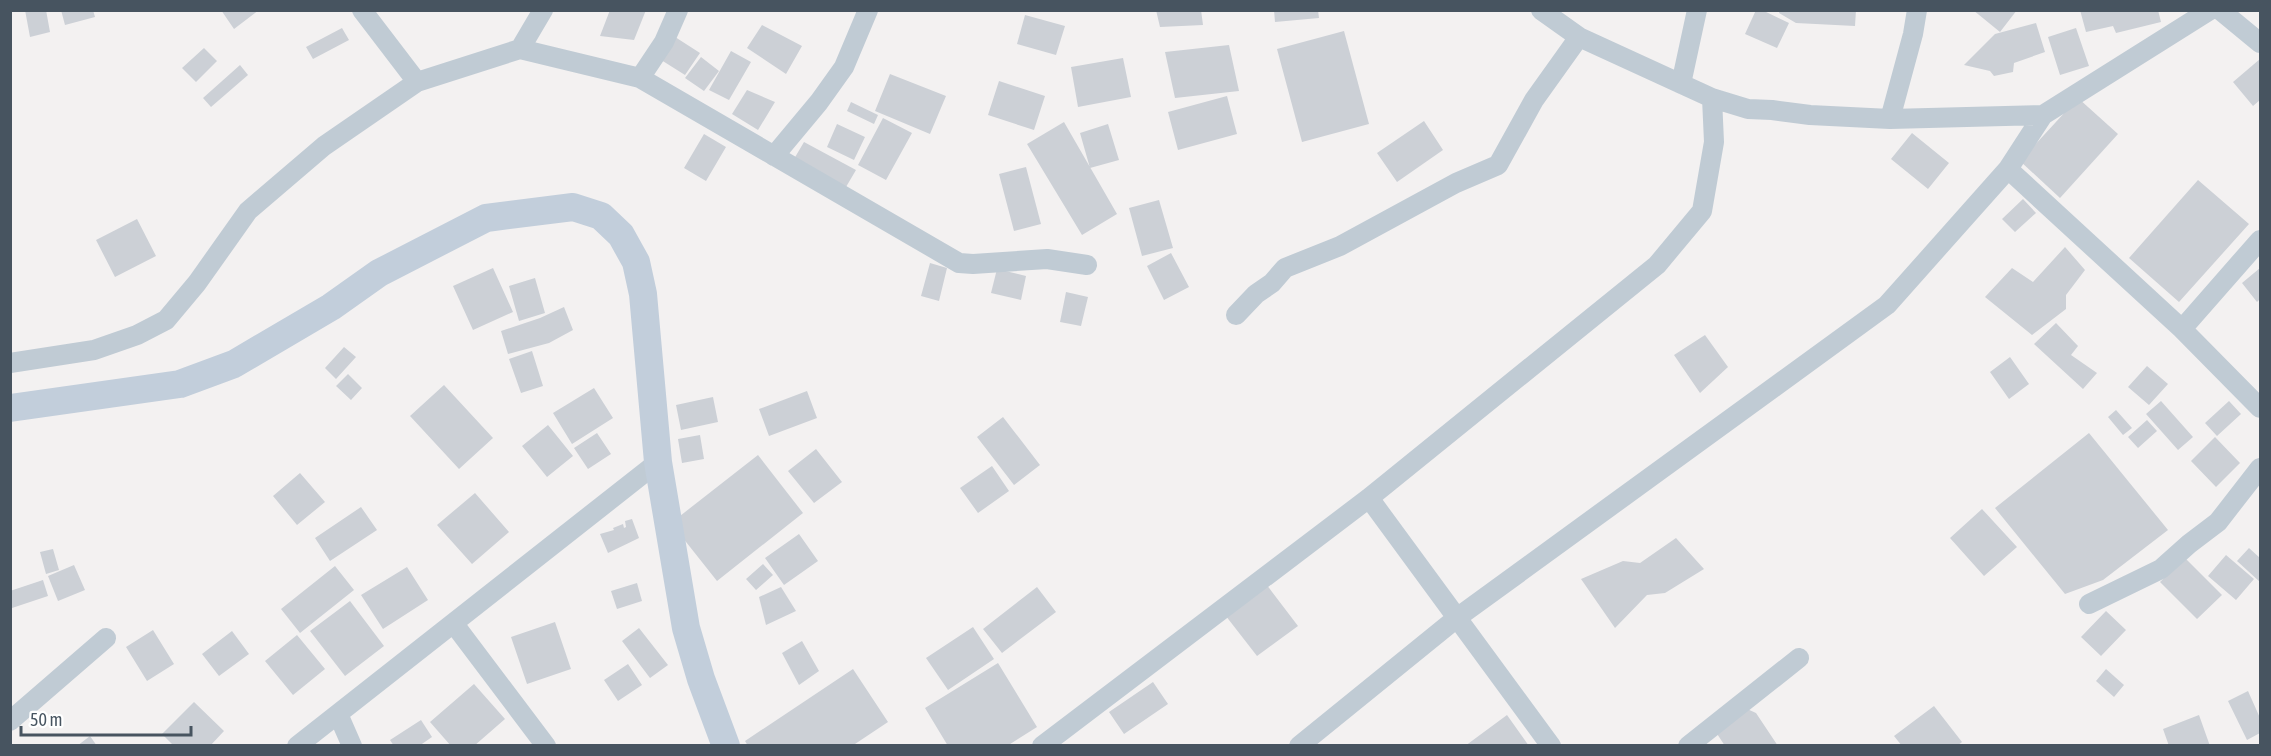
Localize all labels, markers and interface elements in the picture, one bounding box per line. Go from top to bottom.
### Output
scale bar [21,699,190,737]
text: 50 m [30,709,62,730]

